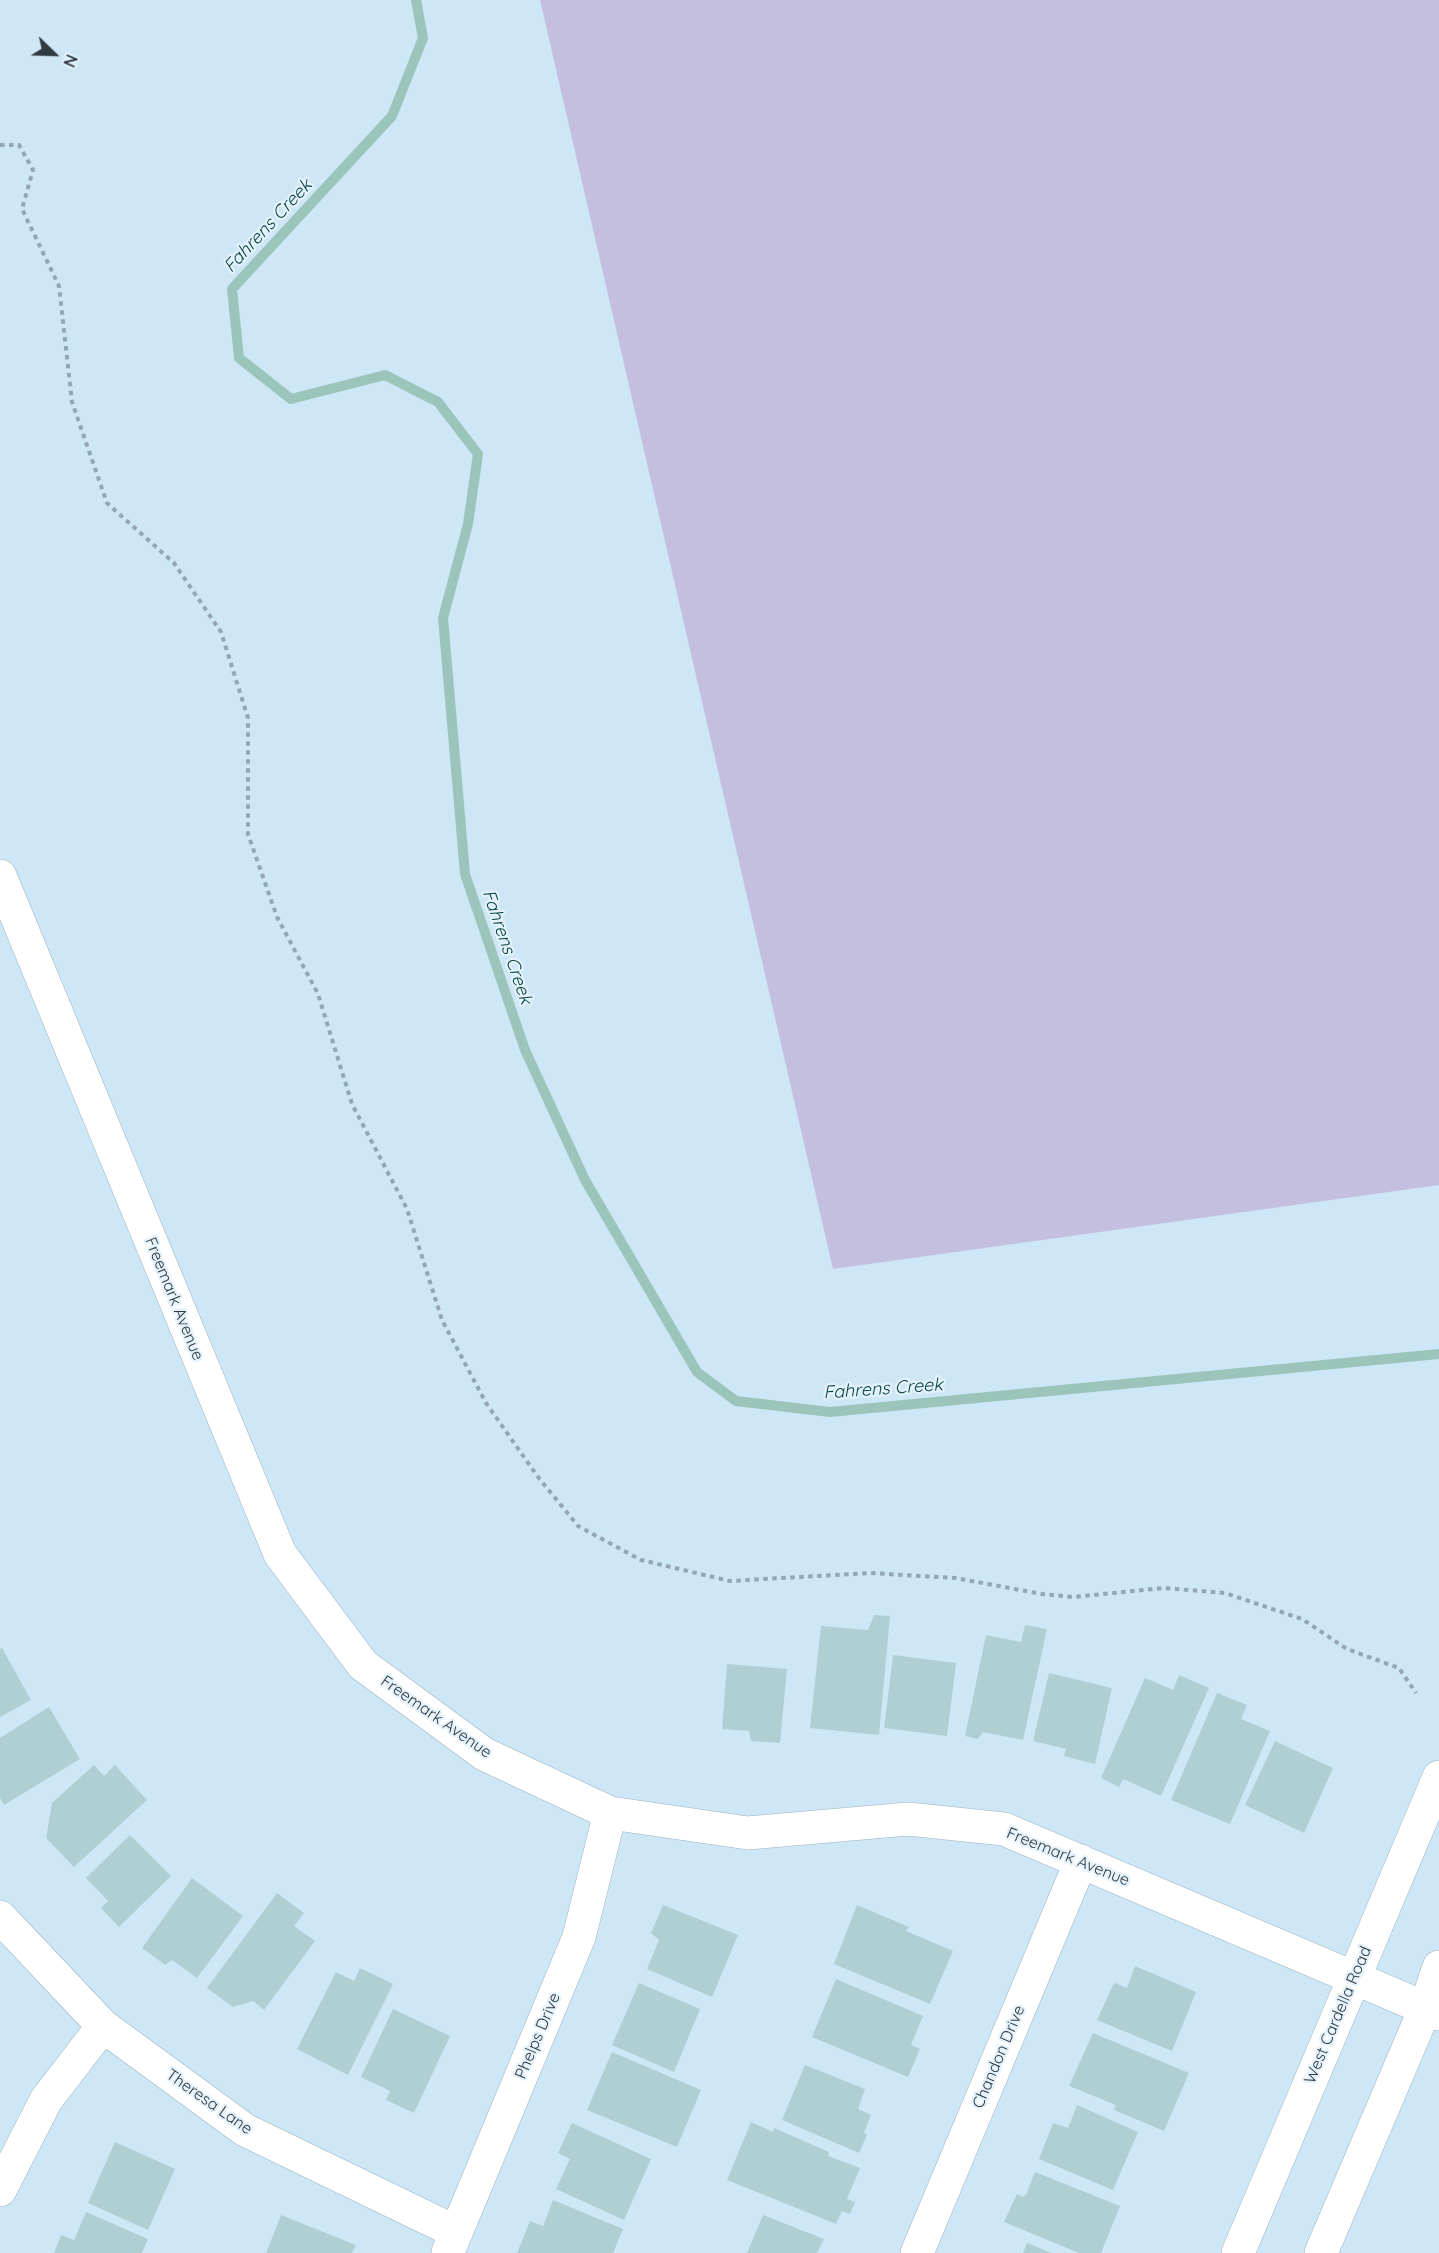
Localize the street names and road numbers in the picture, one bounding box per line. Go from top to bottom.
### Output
street label: Freemark Avenue [141,1235,207,1363]
street label: Freemark Avenue [377,1672,495,1762]
street label: Freemark Avenue [1004,1824,1132,1890]
street label: West Cardella Road [1300,1943,1376,2087]
street label: Phelps Drive [511,1990,565,2082]
street label: Chandon Drive [969,2003,1029,2111]
street label: Theresa Lane [162,2065,256,2139]

